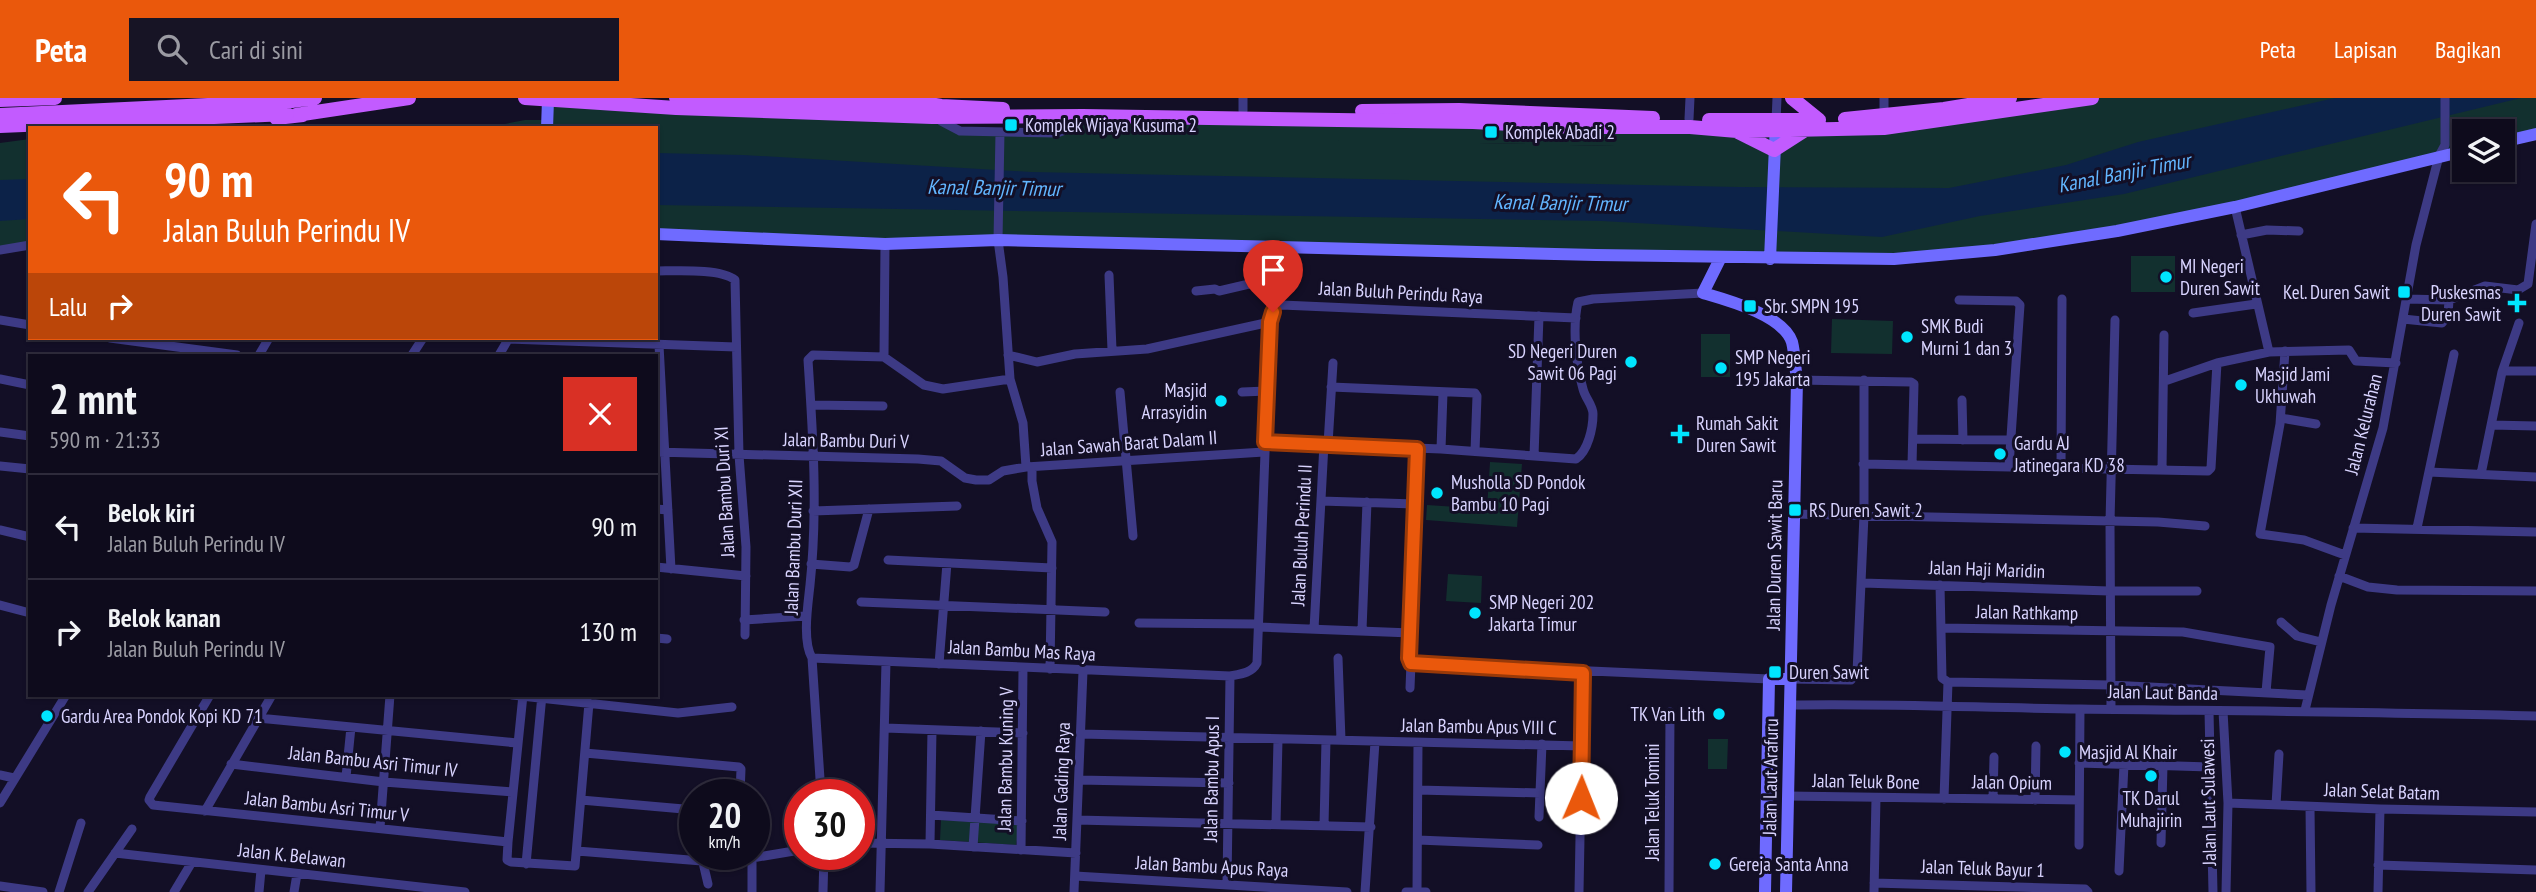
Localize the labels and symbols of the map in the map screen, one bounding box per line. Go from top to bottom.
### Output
place label: Komplek Wijaya Kusuma 2 [1025,113,1197,137]
marker: Komplek Wijaya Kusuma 2 [1003,117,1019,133]
place label: Komplek Abadi 2 [1505,120,1615,144]
marker: Komplek Abadi 2 [1483,124,1499,140]
water label: Kanal Banjir Timur [2056,146,2195,199]
water label: Kanal Banjir Timur [927,173,1064,202]
water label: Kanal Banjir Timur [1493,188,1630,217]
pin [1243,240,1303,312]
place label: MI Negeri Duren Sawit [2180,254,2261,300]
marker: MI Negeri Duren Sawit [2158,269,2174,285]
street label: Jalan Buluh Perindu Raya [1317,276,1484,308]
place label: Kel. Duren Sawit [2283,280,2391,304]
place label: Puskesmas Duren Sawit [2421,280,2502,326]
marker: Kel. Duren Sawit [2396,284,2412,300]
marker: Puskesmas Duren Sawit [2507,293,2527,313]
place label: Sbr. SMPN 195 [1764,294,1859,318]
marker: Sbr. SMPN 195 [1742,298,1758,314]
place label: SMK Budi Murni 1 dan 3 [1921,314,2012,360]
marker: SMK Budi Murni 1 dan 3 [1899,329,1915,345]
place label: SD Negeri Duren Sawit 06 Pagi [1508,339,1617,385]
place label: SMP Negeri 195 Jakarta [1735,345,1811,391]
marker: SD Negeri Duren Sawit 06 Pagi [1623,354,1639,370]
marker: SMP Negeri 195 Jakarta [1713,360,1729,376]
place label: Masjid Jami Ukhuwah [2255,362,2330,408]
street label: Jalan Kelurahan [2339,371,2387,478]
marker: Masjid Jami Ukhuwah [2233,377,2249,393]
place label: Masjid Arrasyidin [1142,378,1207,424]
marker: Masjid Arrasyidin [1213,393,1229,409]
place label: Rumah Sakit Duren Sawit [1696,411,1779,457]
marker: Rumah Sakit Duren Sawit [1670,424,1690,444]
street label: Jalan Sawah Barat Dalam II [1039,425,1218,461]
street label: Jalan Bambu Duri XI [709,426,739,559]
street label: Jalan Bambu Duri V [782,427,909,453]
place label: Gardu AJ Jatinegara KD 38 [2013,431,2125,477]
marker: Gardu AJ Jatinegara KD 38 [1992,446,2008,462]
street label: Jalan Buluh Perindu II [1285,464,1317,607]
place label: Musholla SD Pondok Bambu 10 Pagi [1451,470,1586,516]
street label: Jalan Bambu Duri XII [779,479,807,616]
street label: Jalan Duren Sawit Baru [1761,480,1787,631]
marker: Musholla SD Pondok Bambu 10 Pagi [1429,485,1445,501]
place label: RS Duren Sawit 2 [1809,498,1923,522]
marker: RS Duren Sawit 2 [1787,502,1803,518]
street label: Jalan Haji Maridin [1927,555,2046,583]
place label: SMP Negeri 202 Jakarta Timur [1488,590,1594,636]
street label: Jalan Rathkamp [1975,599,2078,625]
marker: SMP Negeri 202 Jakarta Timur [1467,605,1483,621]
street label: Jalan Bambu Mas Raya [947,634,1096,666]
place label: Duren Sawit [1789,660,1870,684]
marker: Duren Sawit [1767,664,1783,680]
street label: Jalan Laut Banda [2107,679,2218,705]
street label: Jalan Bambu Kuning V [992,686,1018,833]
place label: TK Van Lith [1630,702,1705,726]
place label: Gardu Area Pondok Kopi KD 71 [61,704,262,728]
marker: TK Van Lith [1711,706,1727,722]
marker: Gardu Area Pondok Kopi KD 71 [39,708,55,724]
street label: Jalan Bambu Apus VIII C [1400,713,1557,739]
street label: Jalan Bambu Apus I [1198,716,1224,843]
street label: Jalan Laut Arafuru [1757,718,1783,837]
street label: Jalan Gading Raya [1047,722,1075,841]
street label: Jalan Laut Sulawesi [2195,738,2221,867]
street label: Jalan Bambu Asri Timur IV [286,740,459,782]
place label: Masjid Al Khair [2079,740,2178,764]
street label: Jalan Teluk Tomini [1640,743,1664,862]
marker: Masjid Al Khair [2057,744,2073,760]
position arrow [1544,761,1618,835]
street label: Jalan Teluk Bone [1811,768,1920,794]
marker: TK Darul Muhajirin [2143,768,2159,784]
street label: Jalan Opium [1971,769,2052,795]
street label: Jalan Selat Batam [2323,777,2440,805]
speed limit sign: 30 [784,779,875,870]
street label: Jalan Bambu Asri Timur V [243,785,410,827]
place label: TK Darul Muhajirin [2120,786,2182,832]
street label: Jalan K. Belawan [236,837,347,873]
street label: Jalan Bambu Apus Raya [1134,850,1289,882]
place label: Gereja Santa Anna [1729,852,1849,876]
street label: Jalan Teluk Bayur 1 [1920,854,2045,882]
marker: Gereja Santa Anna [1707,856,1723,872]

